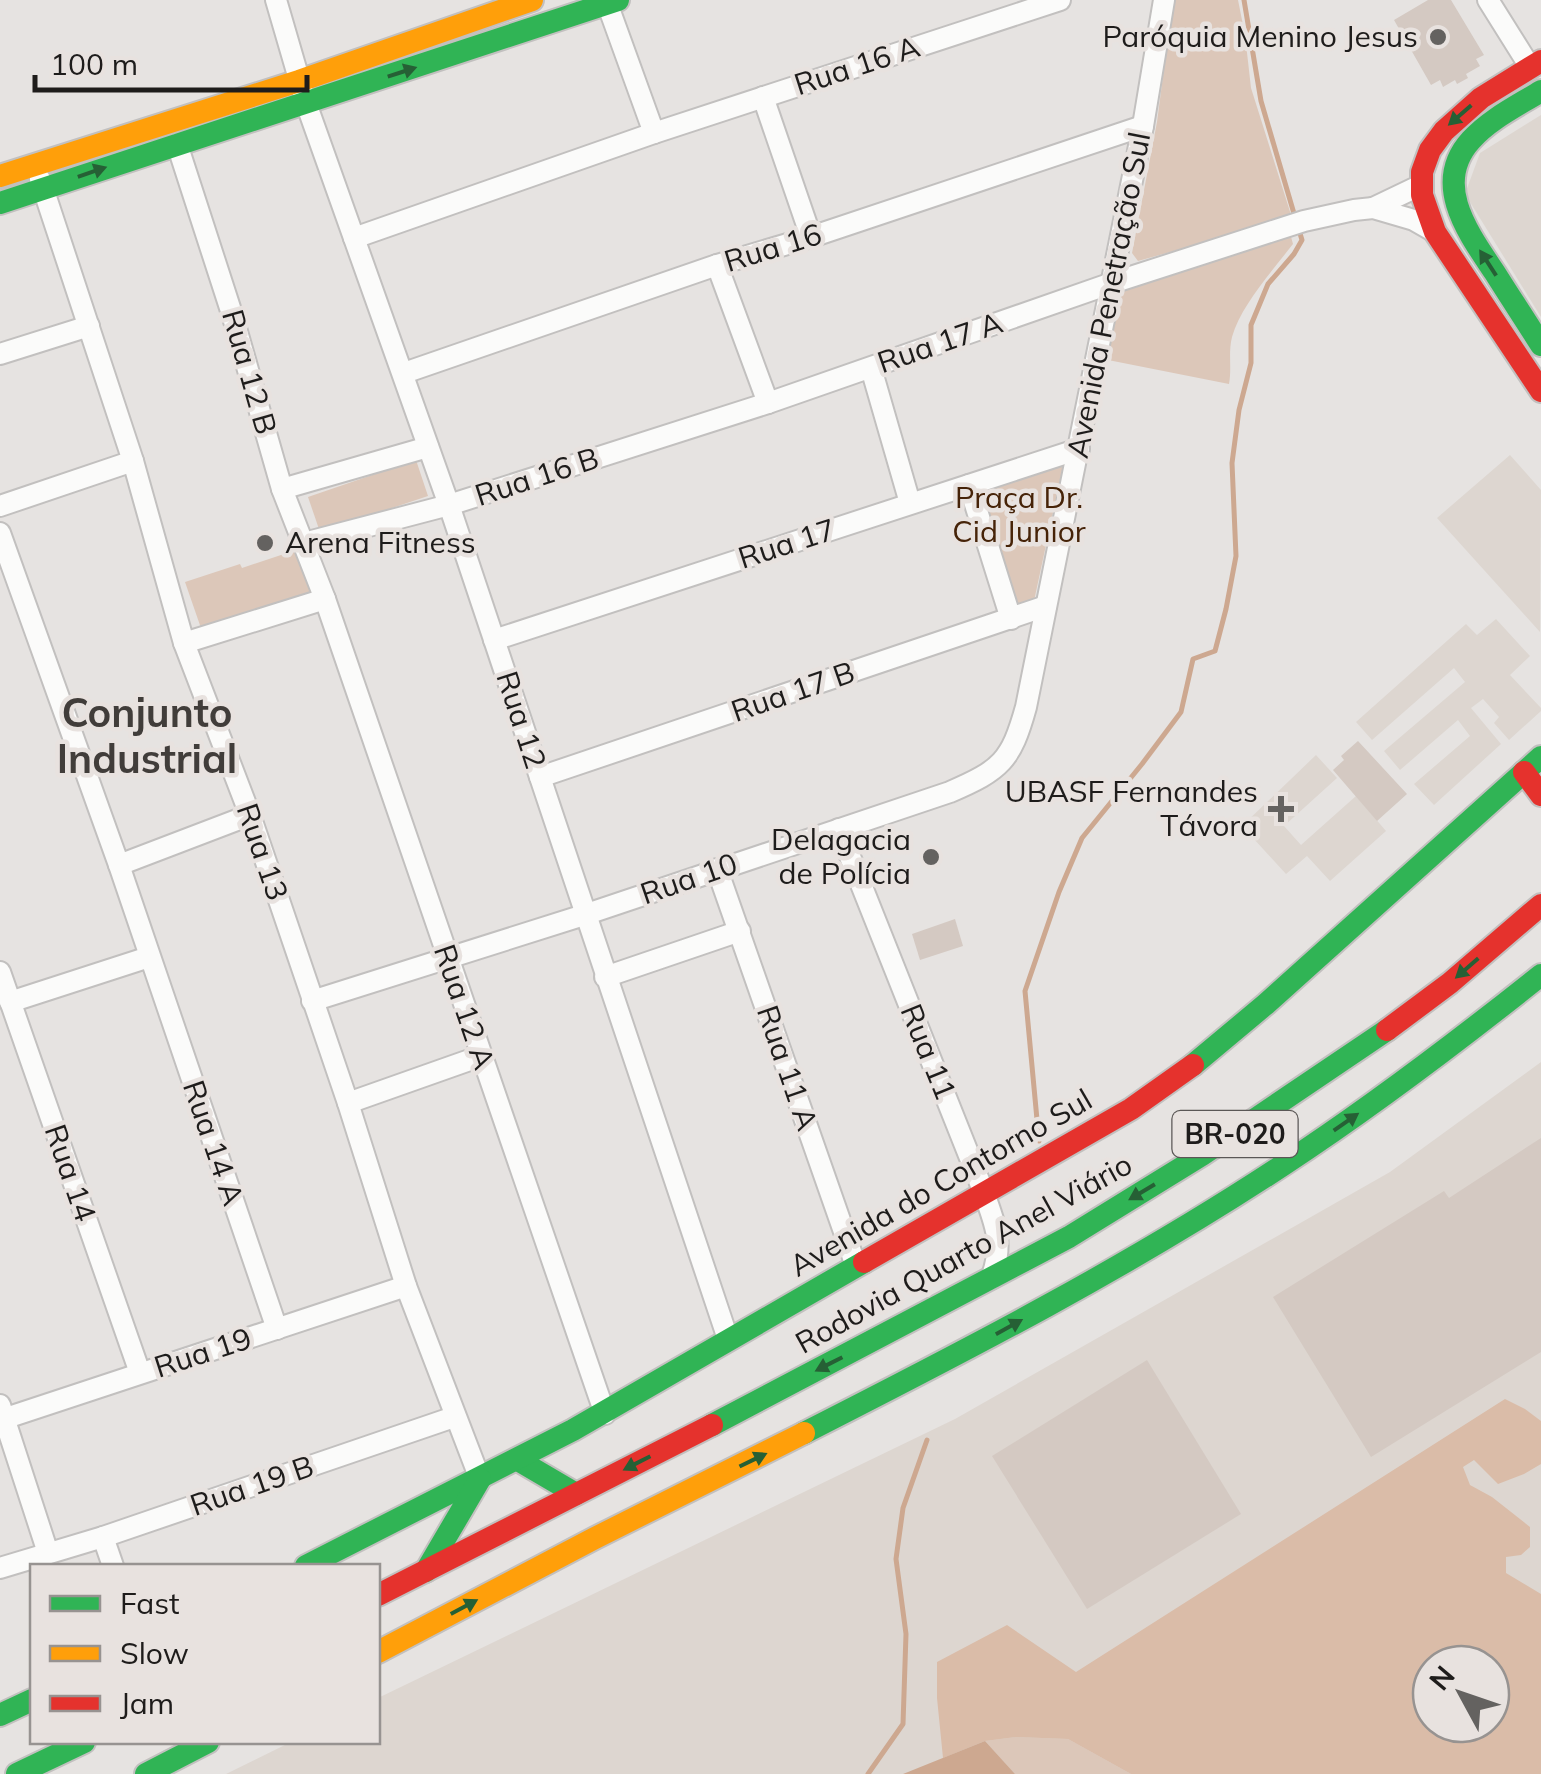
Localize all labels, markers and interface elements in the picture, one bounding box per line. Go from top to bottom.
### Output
place label: Paróquia Menino Jesus [1103,17,1418,55]
marker: Paróquia Menino Jesus [1427,26,1449,48]
street label: Rua 16 A [789,27,924,103]
scale bar [35,30,308,92]
text: 100 m [50,45,138,83]
one-way arrow [387,63,417,78]
one-way arrow [1448,103,1473,125]
street label: Avenida Penetração Sul [1058,129,1158,461]
one-way arrow [78,163,108,178]
street label: Rua 16 [719,214,826,280]
one-way arrow [1480,250,1498,277]
street label: Rua 17 A [872,303,1007,381]
street label: Rua 12 B [214,305,286,439]
street label: Rua 16 B [470,438,603,514]
park label: Praça Dr. Cid Junior [952,478,1086,550]
street label: Rua 17 [733,510,840,577]
place label: Arena Fitness [285,523,476,561]
marker: Arena Fitness [254,532,276,554]
street label: Rua 17 B [726,652,859,730]
street label: Rua 12 [488,666,555,773]
district label: Conjunto Industrial [57,687,237,783]
place label: UBASF Fernandes Távora [1005,772,1258,844]
marker: UBASF Fernandes Távora [1268,796,1294,822]
street label: Rua 13 [229,798,297,905]
place label: Delagacia de Polícia [771,820,911,892]
street label: Rua 10 [635,844,742,912]
marker: Delagacia de Polícia [920,846,942,868]
street label: Rua 12 A [426,939,504,1074]
one-way arrow [1455,957,1480,979]
street label: Rua 11 [893,998,965,1105]
street label: Rua 11 A [749,1000,827,1135]
street label: Rua 14 A [175,1075,253,1210]
street label: Avenida do Contorno Sul [782,1080,1099,1284]
road number: BR-020 [1172,1111,1298,1157]
one-way arrow [1332,1113,1359,1132]
street label: Rua 14 [37,1119,105,1226]
street label: Rodovia Quarto Anel Viário [789,1145,1138,1362]
one-way arrow [1128,1183,1156,1200]
street label: Rua 19 [149,1319,256,1386]
one-way arrow [994,1319,1023,1336]
one-way arrow [814,1355,843,1372]
street label: Rua 19 B [185,1446,318,1524]
one-way arrow [739,1451,768,1468]
one-way arrow [623,1454,652,1471]
legend [30,1564,380,1744]
text: Fast [120,1584,180,1622]
one-way arrow [449,1599,478,1616]
text: Slow [120,1634,189,1672]
north arrow [1411,1644,1511,1744]
text: N [1421,1658,1462,1697]
text: Jam [120,1684,174,1722]

